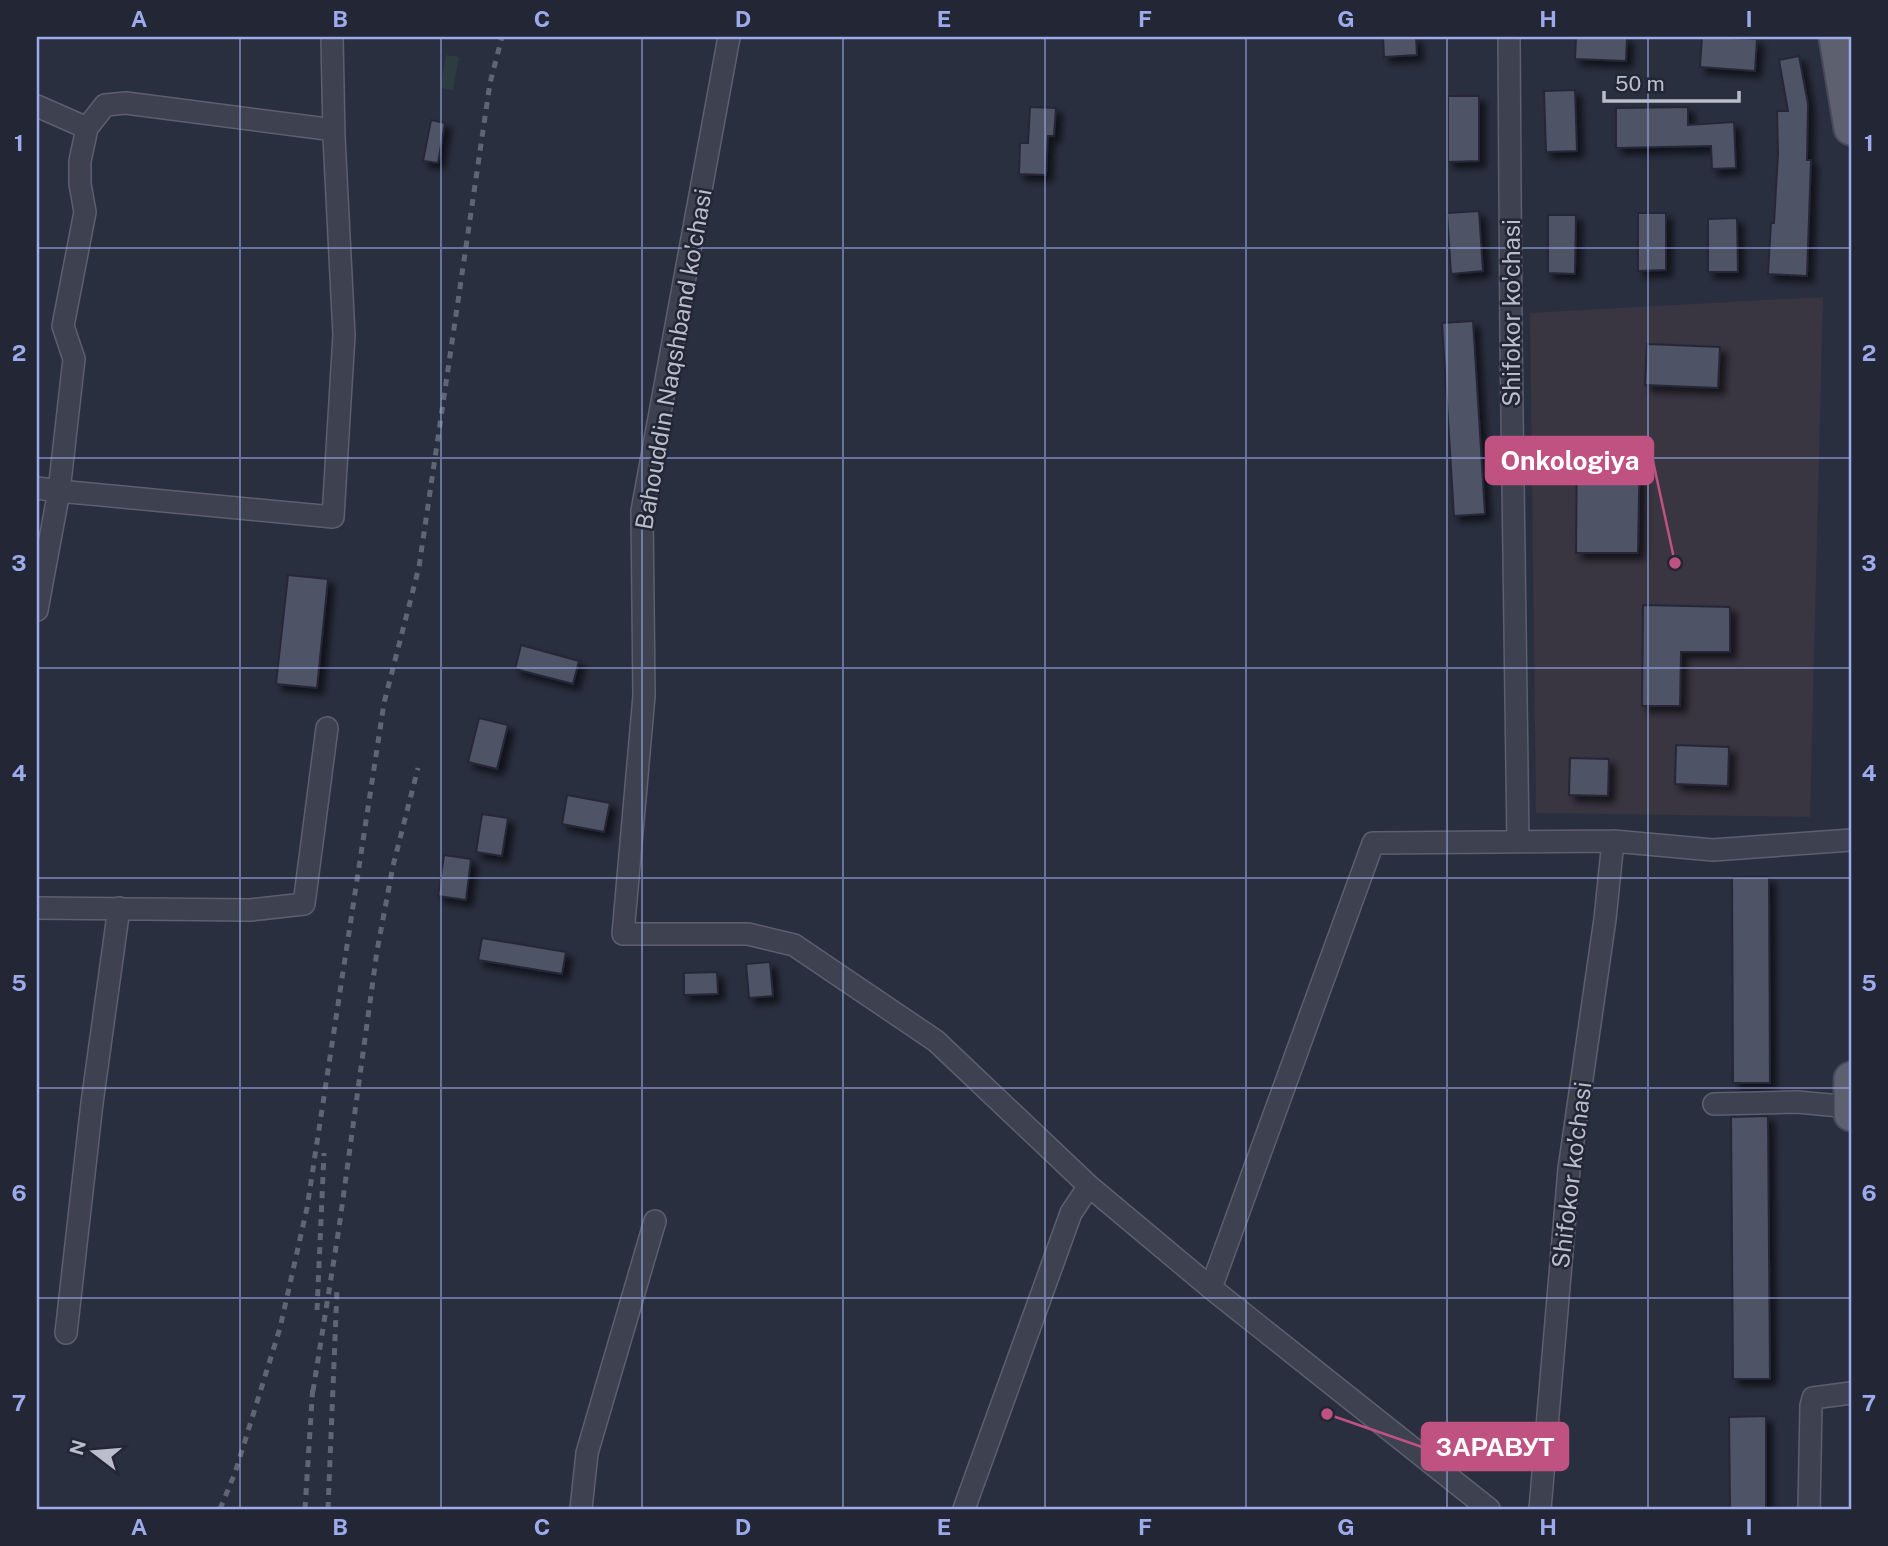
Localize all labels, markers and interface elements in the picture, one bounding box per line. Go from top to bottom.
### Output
text: A [131,5,148,32]
text: B [332,5,348,32]
text: C [534,5,550,32]
text: D [735,5,751,32]
text: E [937,5,951,32]
text: F [1138,5,1152,32]
text: G [1337,5,1355,32]
text: H [1539,5,1557,32]
text: I [1745,5,1753,32]
scale bar [1604,60,1739,104]
text: 50 m [1615,71,1665,96]
text: 1 [14,129,24,156]
text: 1 [1864,129,1874,156]
street label: Bahouddin Naqshband ko'chasi [629,186,717,532]
street label: Shifokor ko'chasi [1497,219,1525,407]
text: 2 [12,339,26,366]
text: 2 [1862,339,1876,366]
callout: Onkologiya [1486,437,1653,484]
text: Onkologiya [1501,445,1639,476]
text: 3 [11,549,27,576]
text: 3 [1861,549,1877,576]
text: 4 [11,759,27,786]
text: 4 [1861,759,1877,786]
text: 5 [11,969,27,996]
text: 5 [1861,969,1877,996]
street label: Shifokor ko'chasi [1546,1080,1596,1270]
text: 6 [11,1179,27,1206]
text: 6 [1861,1179,1877,1206]
text: 7 [12,1389,26,1416]
text: 7 [1862,1389,1876,1416]
north arrow [60,1416,130,1486]
callout: ЗАРАВУТ [1422,1423,1568,1470]
text: ЗАРАВУТ [1436,1431,1554,1462]
text: N [65,1437,90,1457]
text: A [131,1513,148,1540]
text: B [332,1513,348,1540]
text: C [534,1513,550,1540]
text: D [735,1513,751,1540]
text: E [937,1513,951,1540]
text: F [1138,1513,1152,1540]
text: G [1337,1513,1355,1540]
text: H [1539,1513,1557,1540]
text: I [1745,1513,1753,1540]

